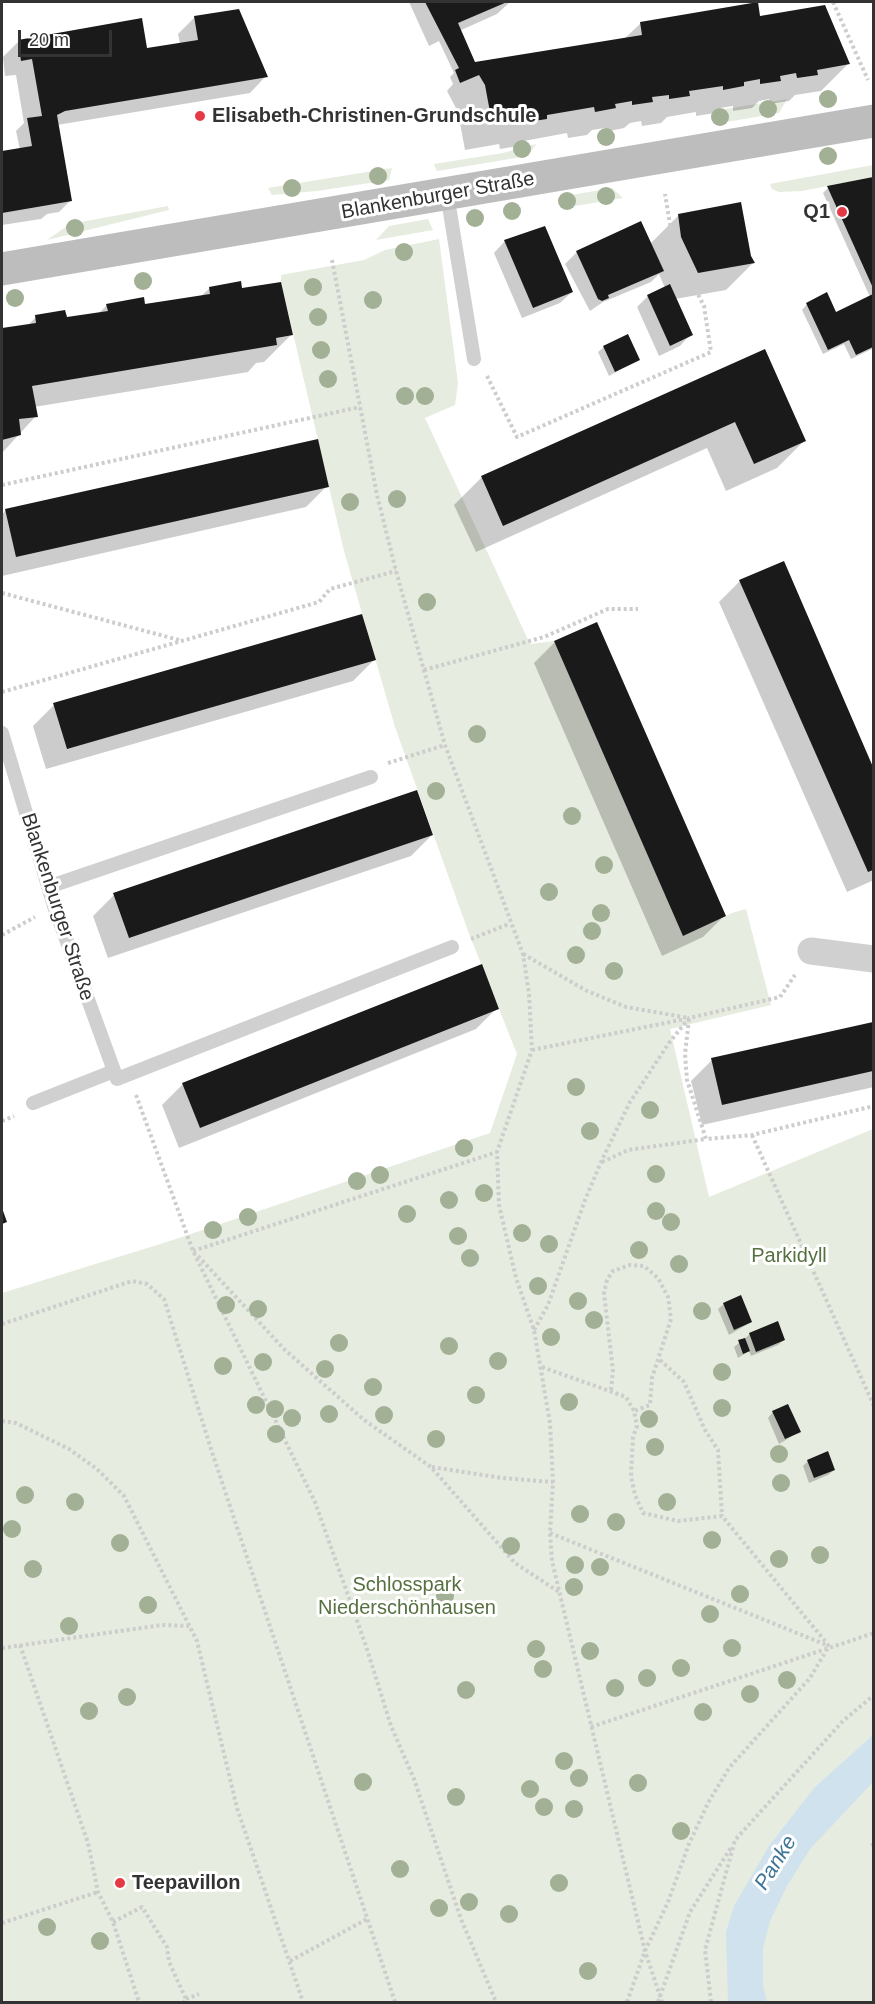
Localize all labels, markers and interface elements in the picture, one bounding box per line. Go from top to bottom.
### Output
scale bar [21,18,116,56]
text: 20 m [29,30,69,50]
place label: Elisabeth-Christinen-Grundschule [212,104,536,128]
marker: Elisabeth-Christinen-Grundschule [193,109,207,123]
street label: Blankenburger Straße [340,167,536,225]
place label: Q1 [803,200,830,224]
marker: Q1 [835,205,849,219]
street label: Blankenburger Straße [15,810,99,1004]
park label: Parkidyll [751,1244,827,1268]
park label: Schlosspark Niederschönhausen [318,1573,496,1620]
water label: Panke [750,1831,802,1895]
place label: Teepavillon [132,1871,241,1895]
marker: Teepavillon [113,1876,127,1890]

